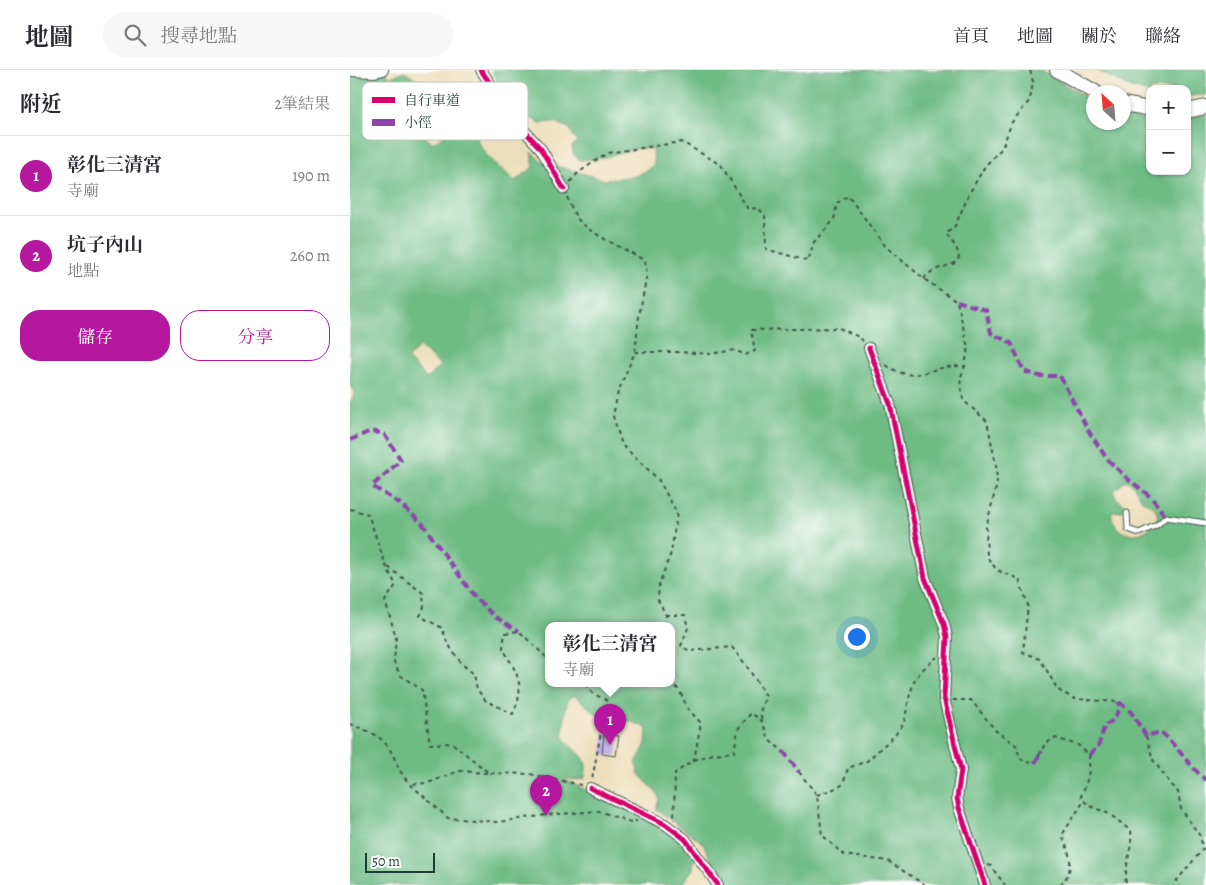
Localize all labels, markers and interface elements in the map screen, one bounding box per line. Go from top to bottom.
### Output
search box [103,12,453,57]
text: 地圖 [25,21,73,53]
icon: search [121,21,149,49]
text: 搜尋地點 [161,23,237,49]
text: 首頁 [953,24,989,48]
text: 地圖 [1017,24,1053,48]
text: 關於 [1081,24,1117,48]
text: 聯絡 [1145,24,1181,48]
legend [362,82,528,140]
north arrow [1086,85,1131,130]
map controls [1146,85,1191,175]
button: + [1146,85,1191,130]
text: 附近 [20,90,62,118]
text: 自行車道 [404,91,460,110]
text: 2筆結果 [274,93,330,115]
text: 小徑 [404,113,432,132]
button: − [1146,130,1191,175]
text: 彰化三清宮 [67,152,162,178]
text: 1 [33,165,39,187]
text: 190 m [292,165,330,187]
text: 寺廟 [67,180,99,202]
text: 坑子內山 [67,232,143,258]
text: 2 [32,245,40,267]
text: 260 m [290,245,330,267]
text: 地點 [67,260,99,282]
button: 儲存 [20,310,170,361]
button: 分享 [180,310,330,361]
popup [545,622,675,687]
your location [844,624,870,650]
text: 彰化三清宮 [562,631,658,657]
text: 寺廟 [562,659,595,681]
pin: 1 [594,704,626,745]
pin: 2 [530,775,562,816]
scale bar [365,850,435,873]
text: 50 m [372,852,400,871]

